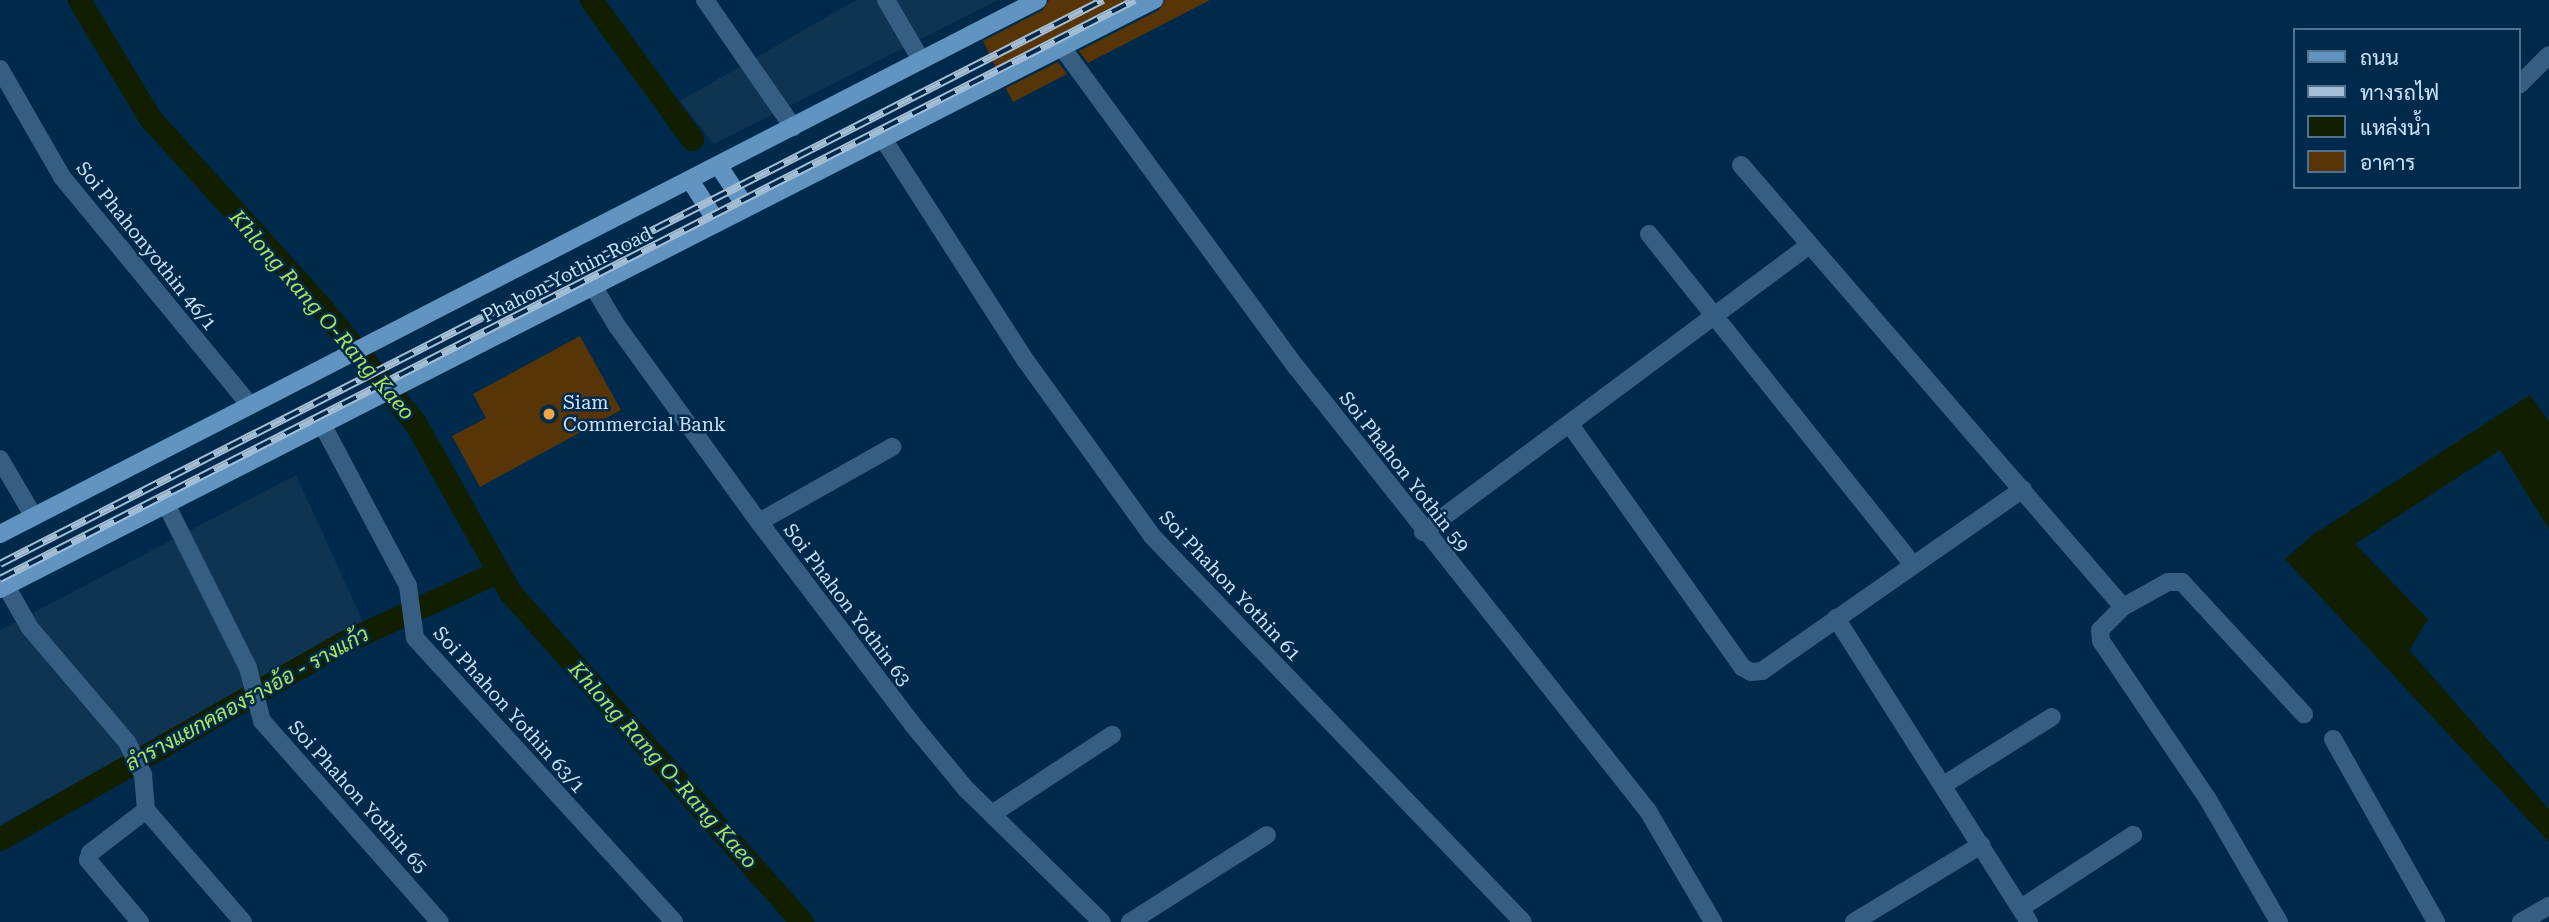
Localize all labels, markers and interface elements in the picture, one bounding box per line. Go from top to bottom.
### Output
legend [2294,28,2521,189]
text: ถนน [2360,46,2399,70]
text: ทางรถไฟ [2360,81,2439,105]
text: แหล่งน้ำ [2360,116,2431,140]
text: อาคาร [2360,151,2416,175]
street label: Soi Phahonyothin 46/1 [71,157,221,335]
water label: Khlong Rang O-Rang Kaeo [224,205,420,425]
street label: Phahon Yothin Road [478,222,656,328]
street label: Soi Phahon Yothin 59 [1334,387,1474,557]
place label: Siam Commercial Bank [563,392,726,436]
marker: Siam Commercial Bank [541,406,557,422]
street label: Soi Phahon Yothin 61 [1154,506,1306,666]
street label: Soi Phahon Yothin 63 [779,519,915,691]
water label: ลำรางแยกคลองรางอ้อ - รางแก้ว [121,621,373,777]
street label: Soi Phahon Yothin 63/1 [428,622,590,798]
water label: Khlong Rang O-Rang Kaeo [563,656,763,874]
street label: Soi Phahon Yothin 65 [284,716,432,878]

